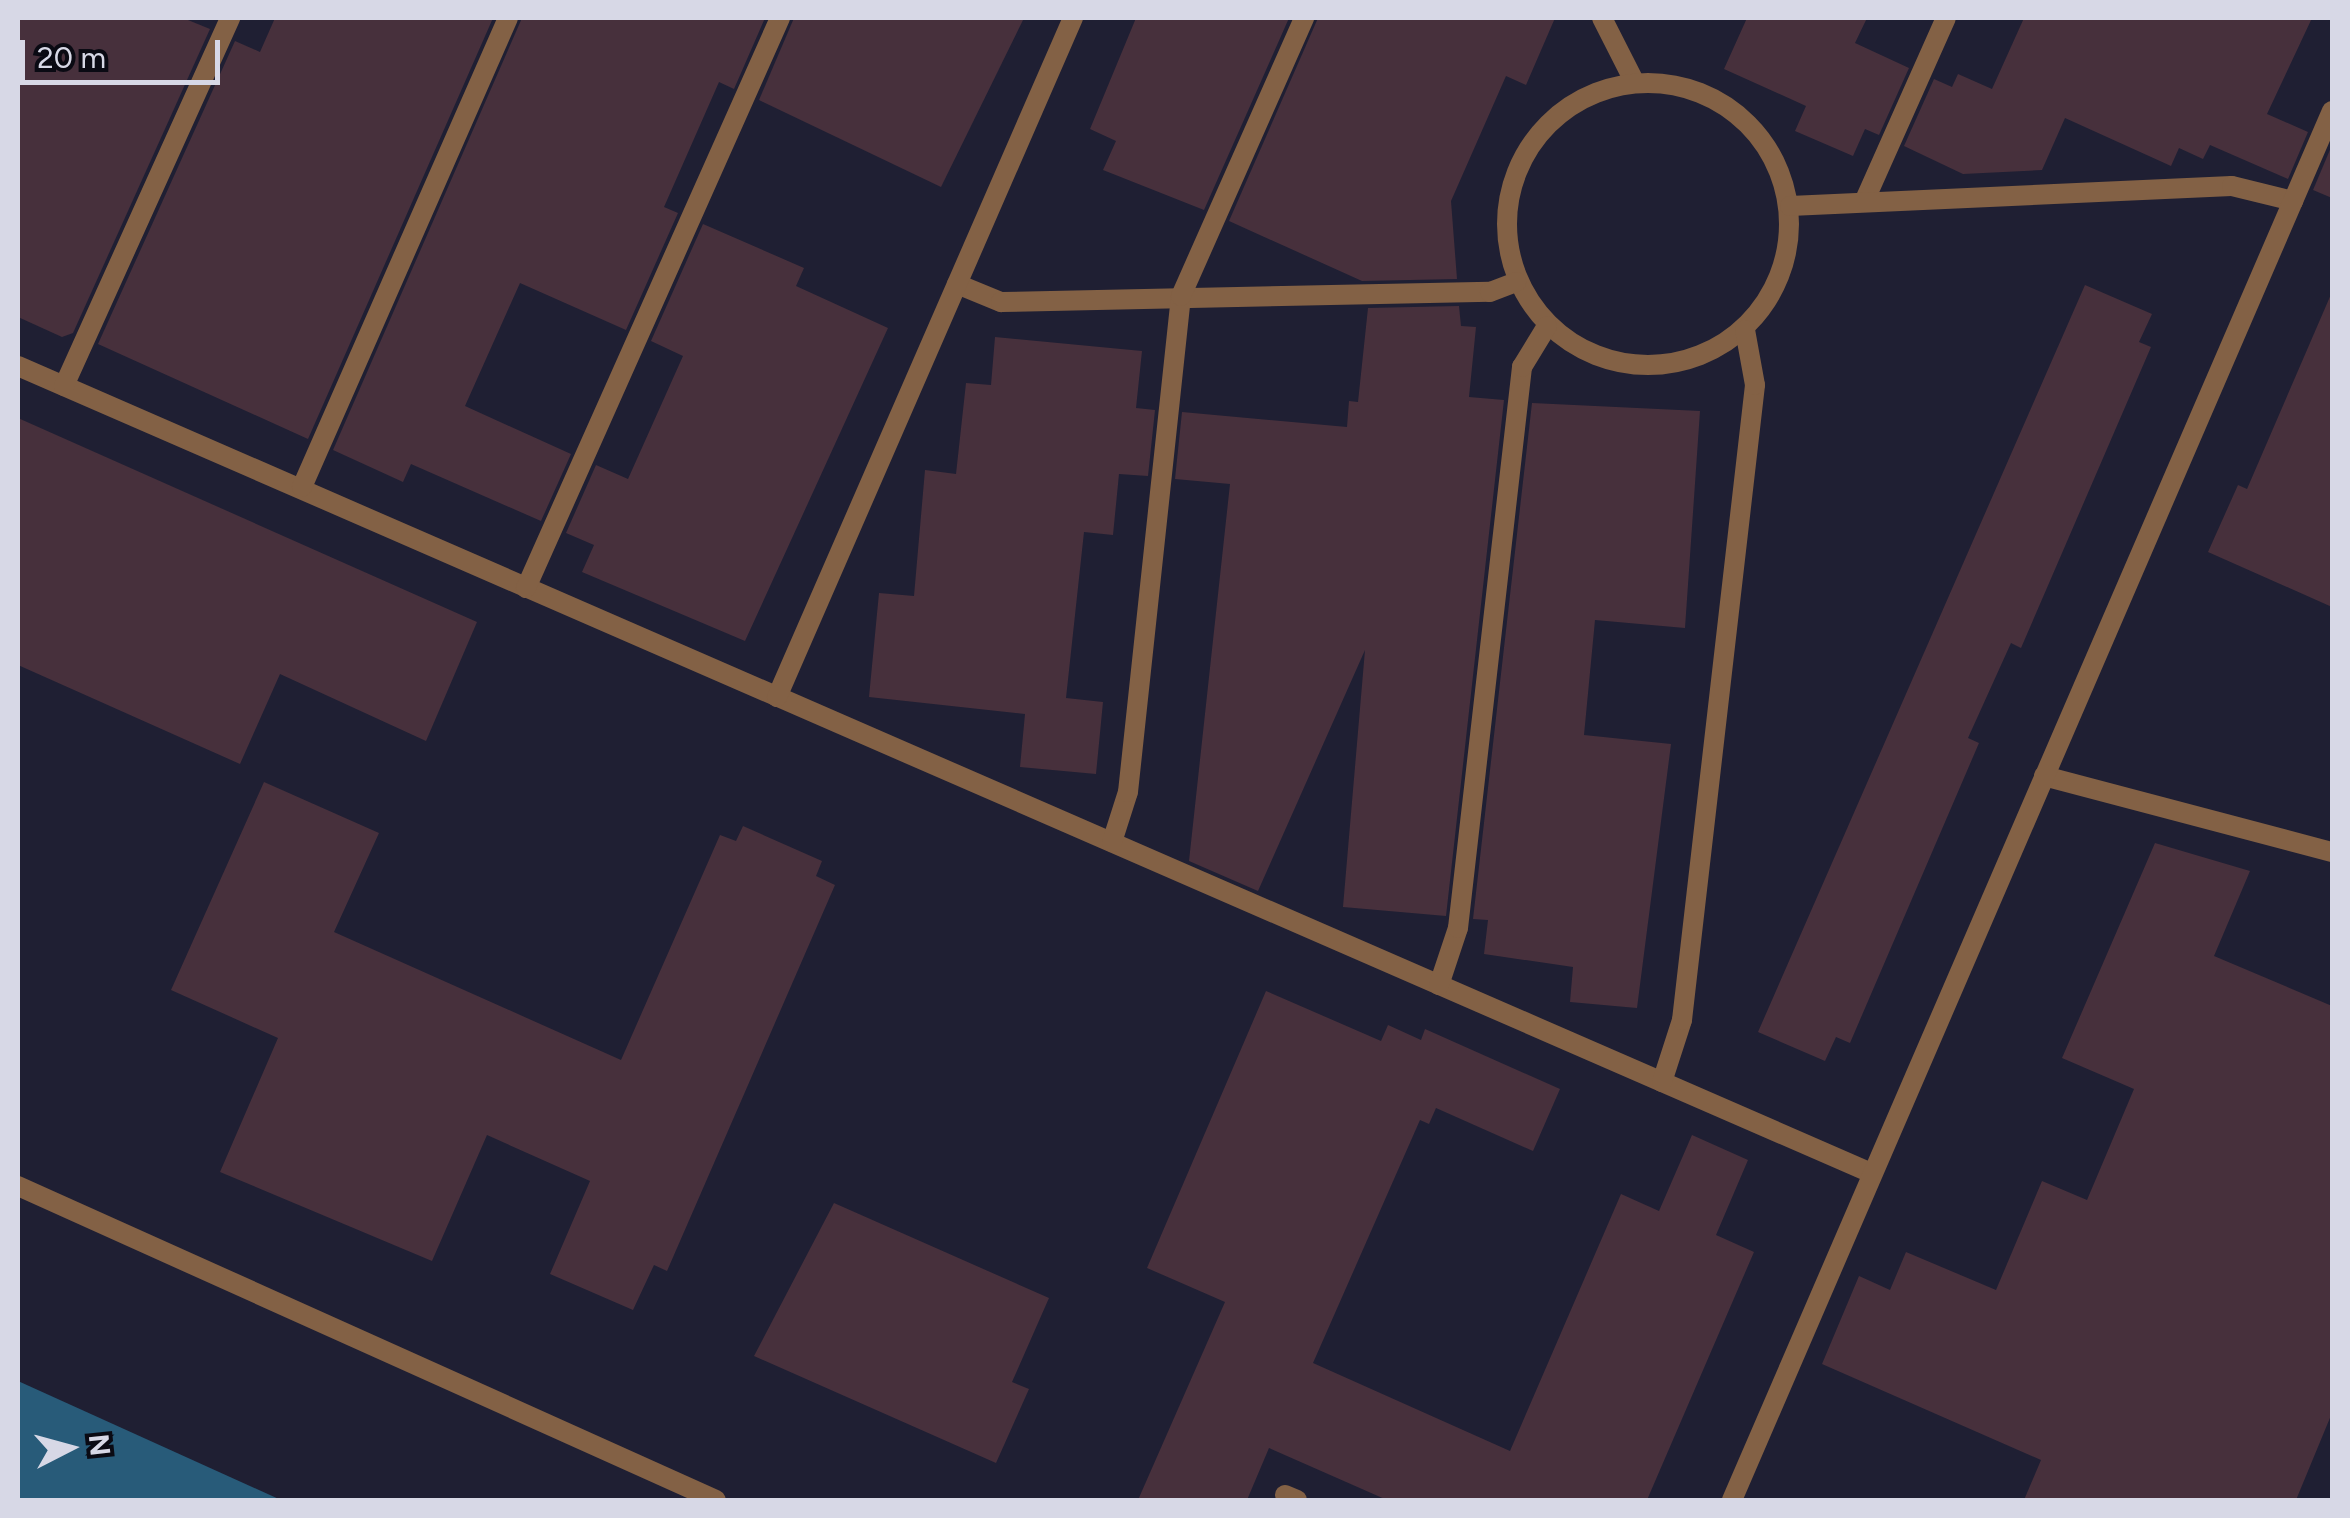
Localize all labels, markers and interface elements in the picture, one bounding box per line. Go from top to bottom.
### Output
scale bar [25,20,225,82]
text: 20 m [37,39,106,76]
north arrow [20,1398,120,1498]
text: N [82,1432,118,1457]

